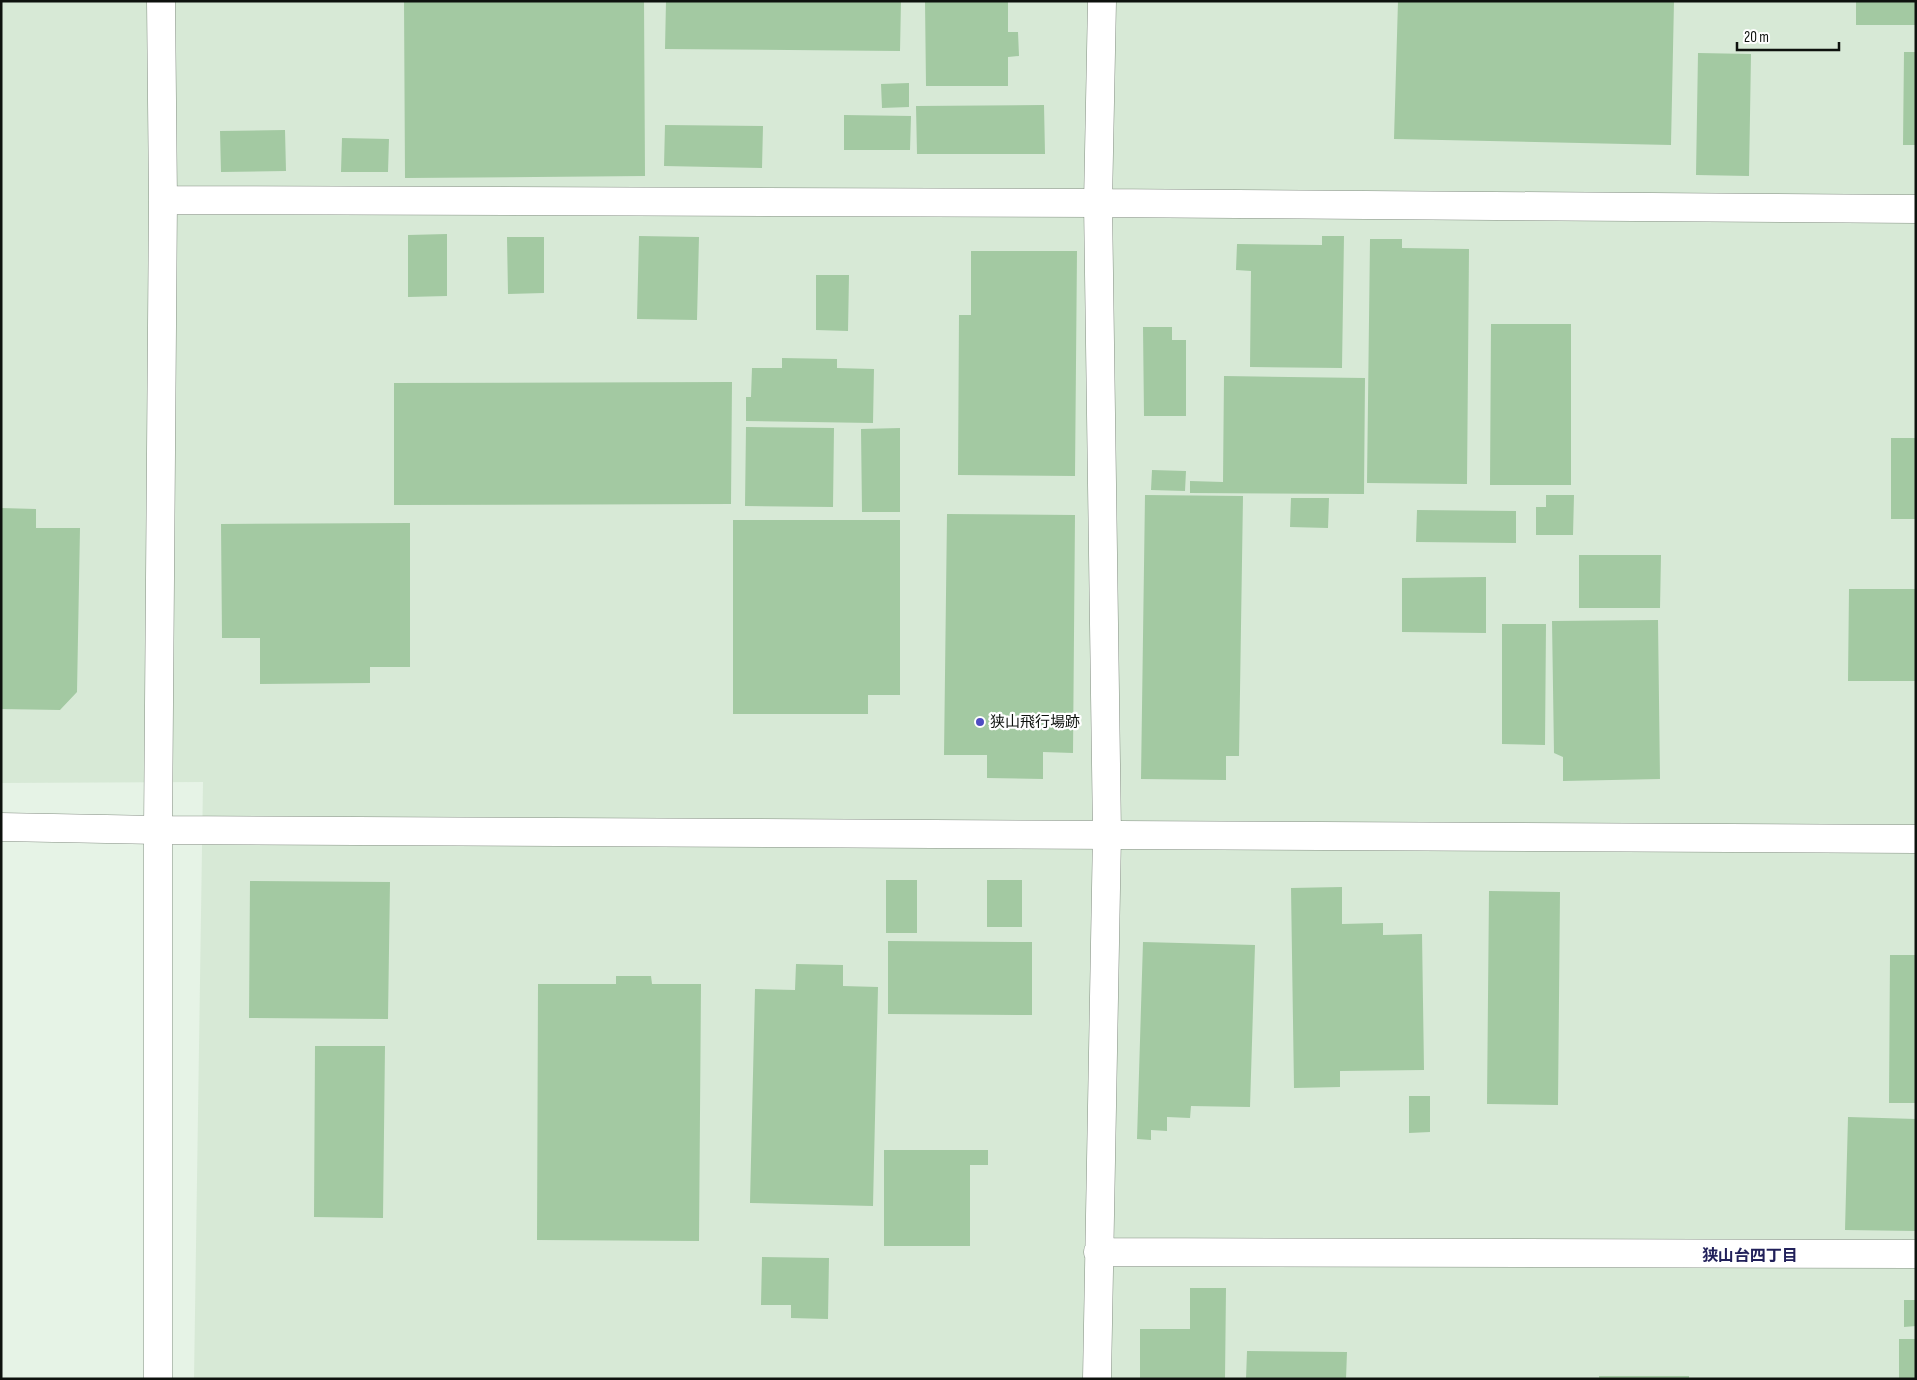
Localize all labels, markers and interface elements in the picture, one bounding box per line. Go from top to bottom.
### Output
scale bar [1737,20,1840,52]
text: 20 m [1744,28,1769,47]
place label: 狭山飛行場跡 [990,713,1080,732]
marker: 狭山飛行場跡 [974,716,986,728]
district label: 狭山台四丁目 [1702,1247,1798,1266]

